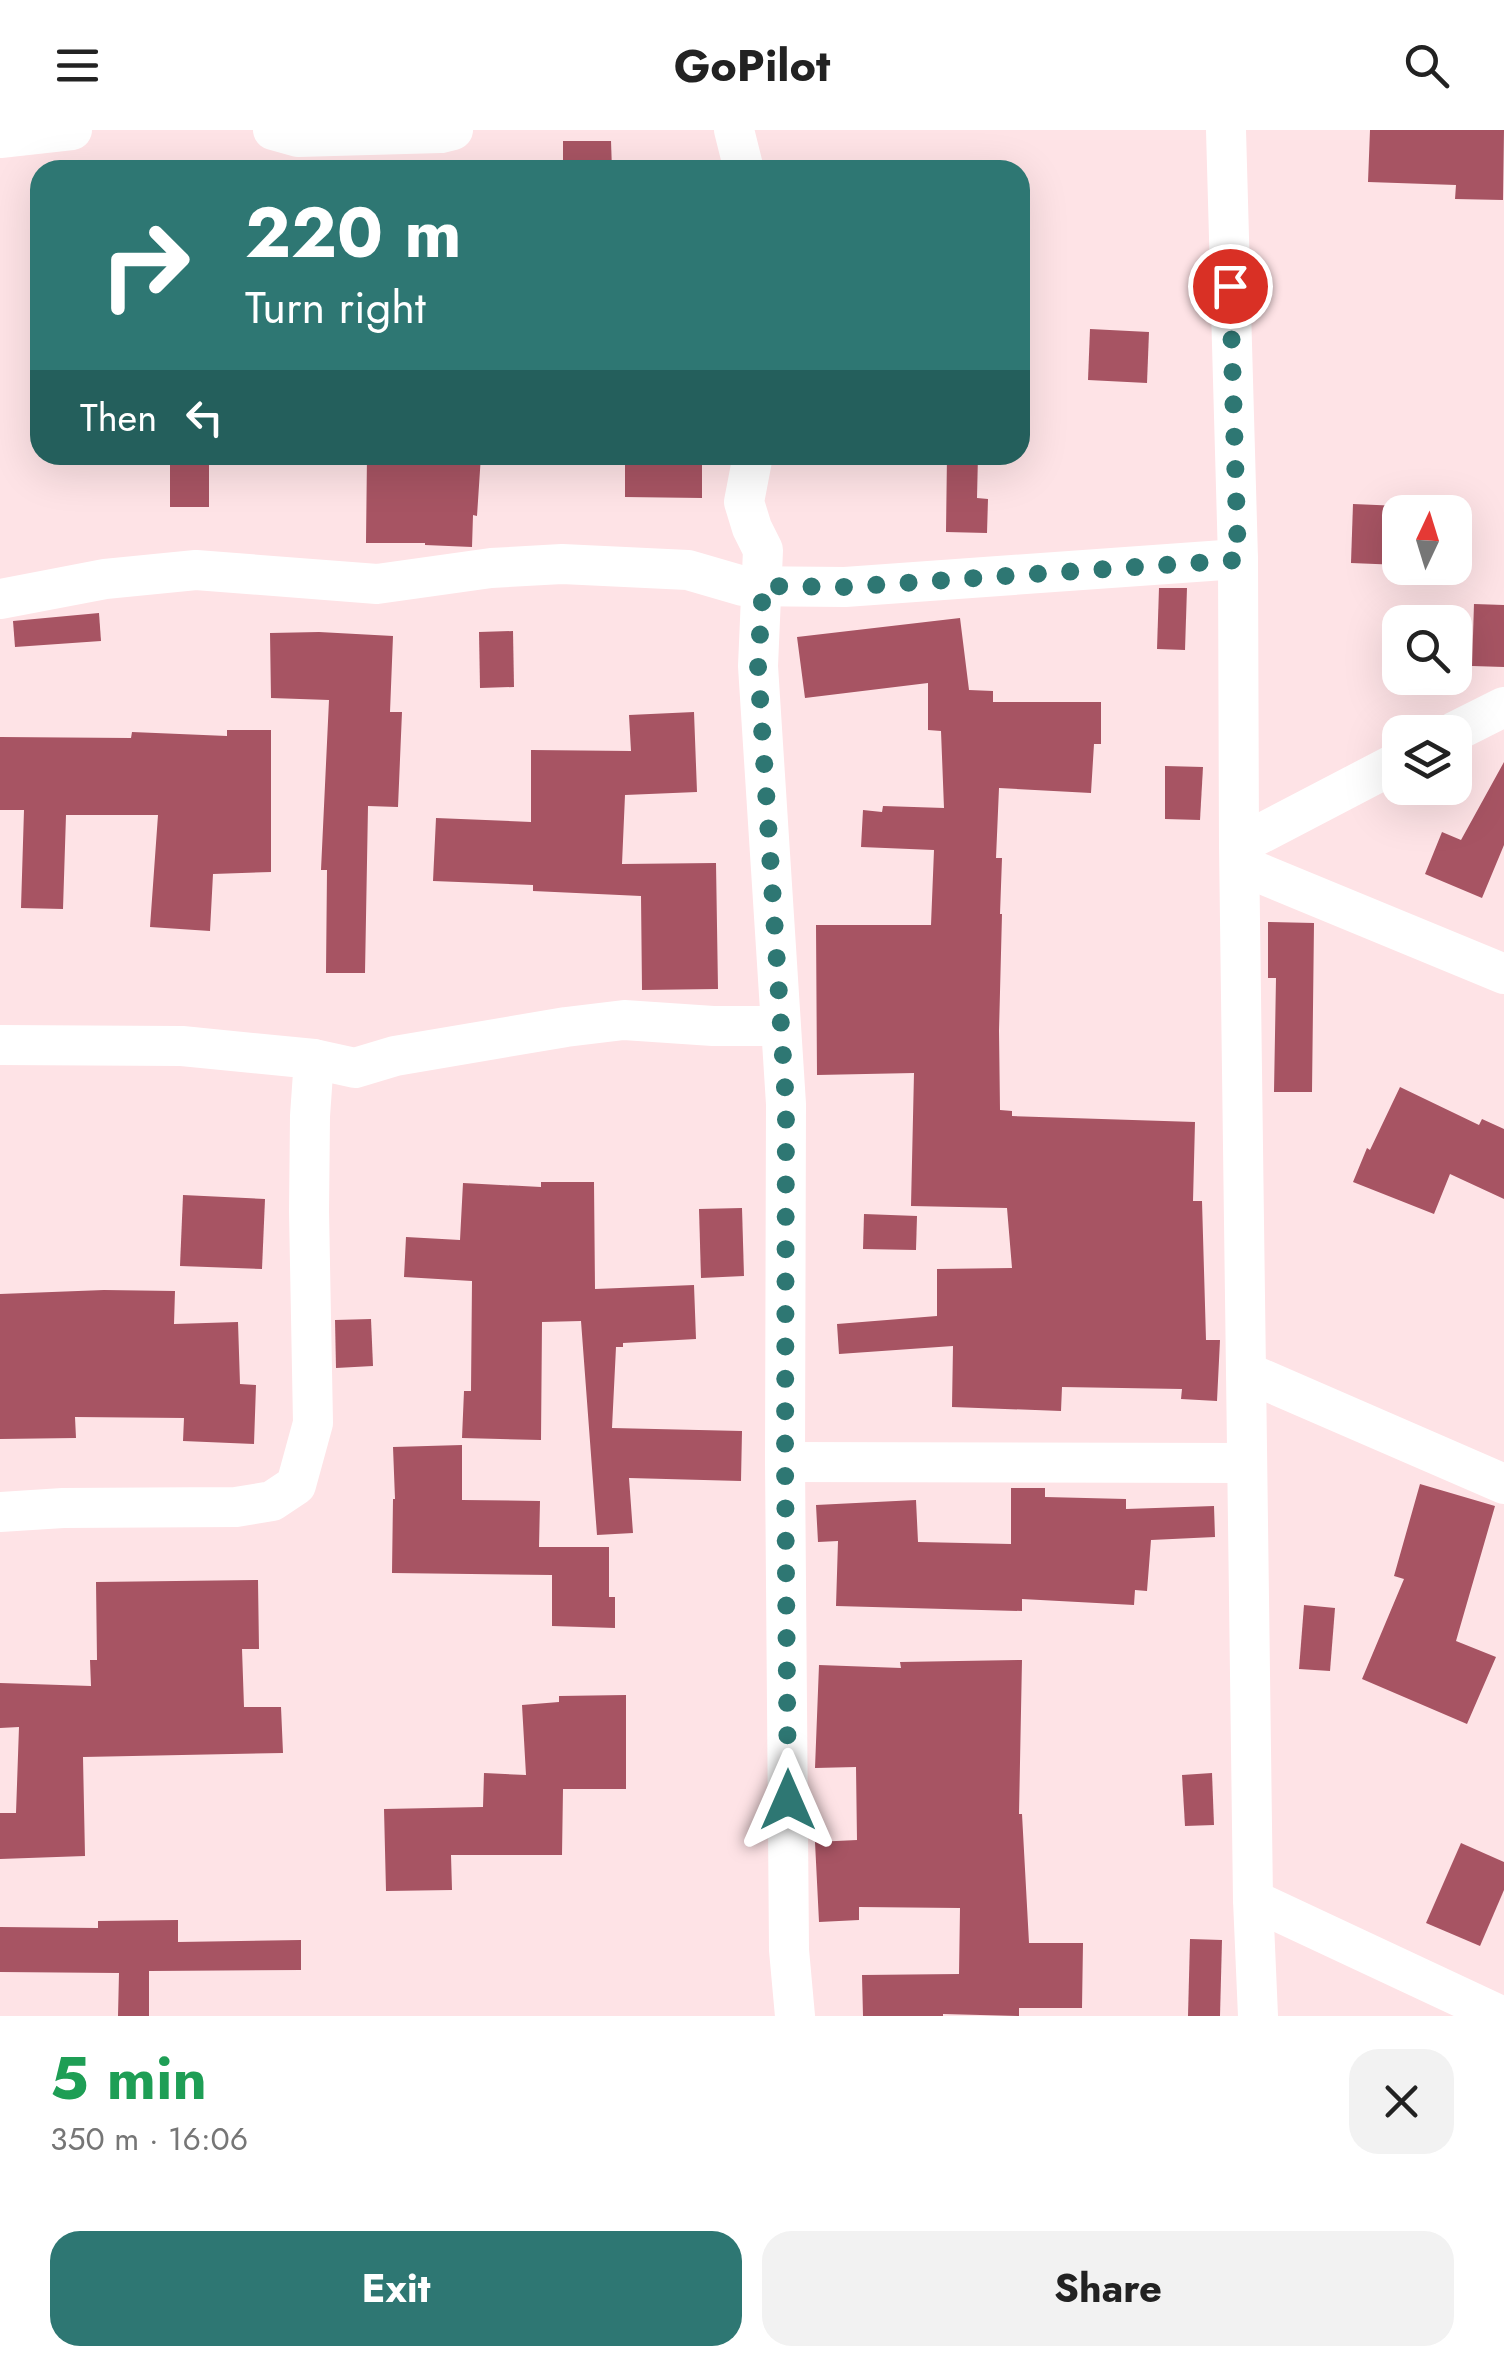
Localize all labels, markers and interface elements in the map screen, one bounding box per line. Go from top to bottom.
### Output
text: GoPilot [674,33,830,98]
icon: menu [50,38,105,93]
icon: search [1399,38,1454,93]
text: 220 m [245,182,462,283]
icon: right [80,200,210,330]
pin [1188,244,1273,329]
icon: arrive [1203,259,1258,314]
text: Turn right [245,275,426,340]
text: Then [80,390,157,445]
icon: left [177,390,232,445]
north arrow [1382,495,1472,585]
map controls [1382,495,1472,805]
button: search [1382,605,1472,695]
button: layers [1382,715,1472,805]
position arrow [736,1748,840,1852]
text: 5 min [50,2035,207,2122]
button: close [1349,2049,1454,2154]
text: 350 m · 16:06 [50,2116,248,2162]
button: Exit [50,2231,742,2346]
button: Share [762,2231,1454,2346]

